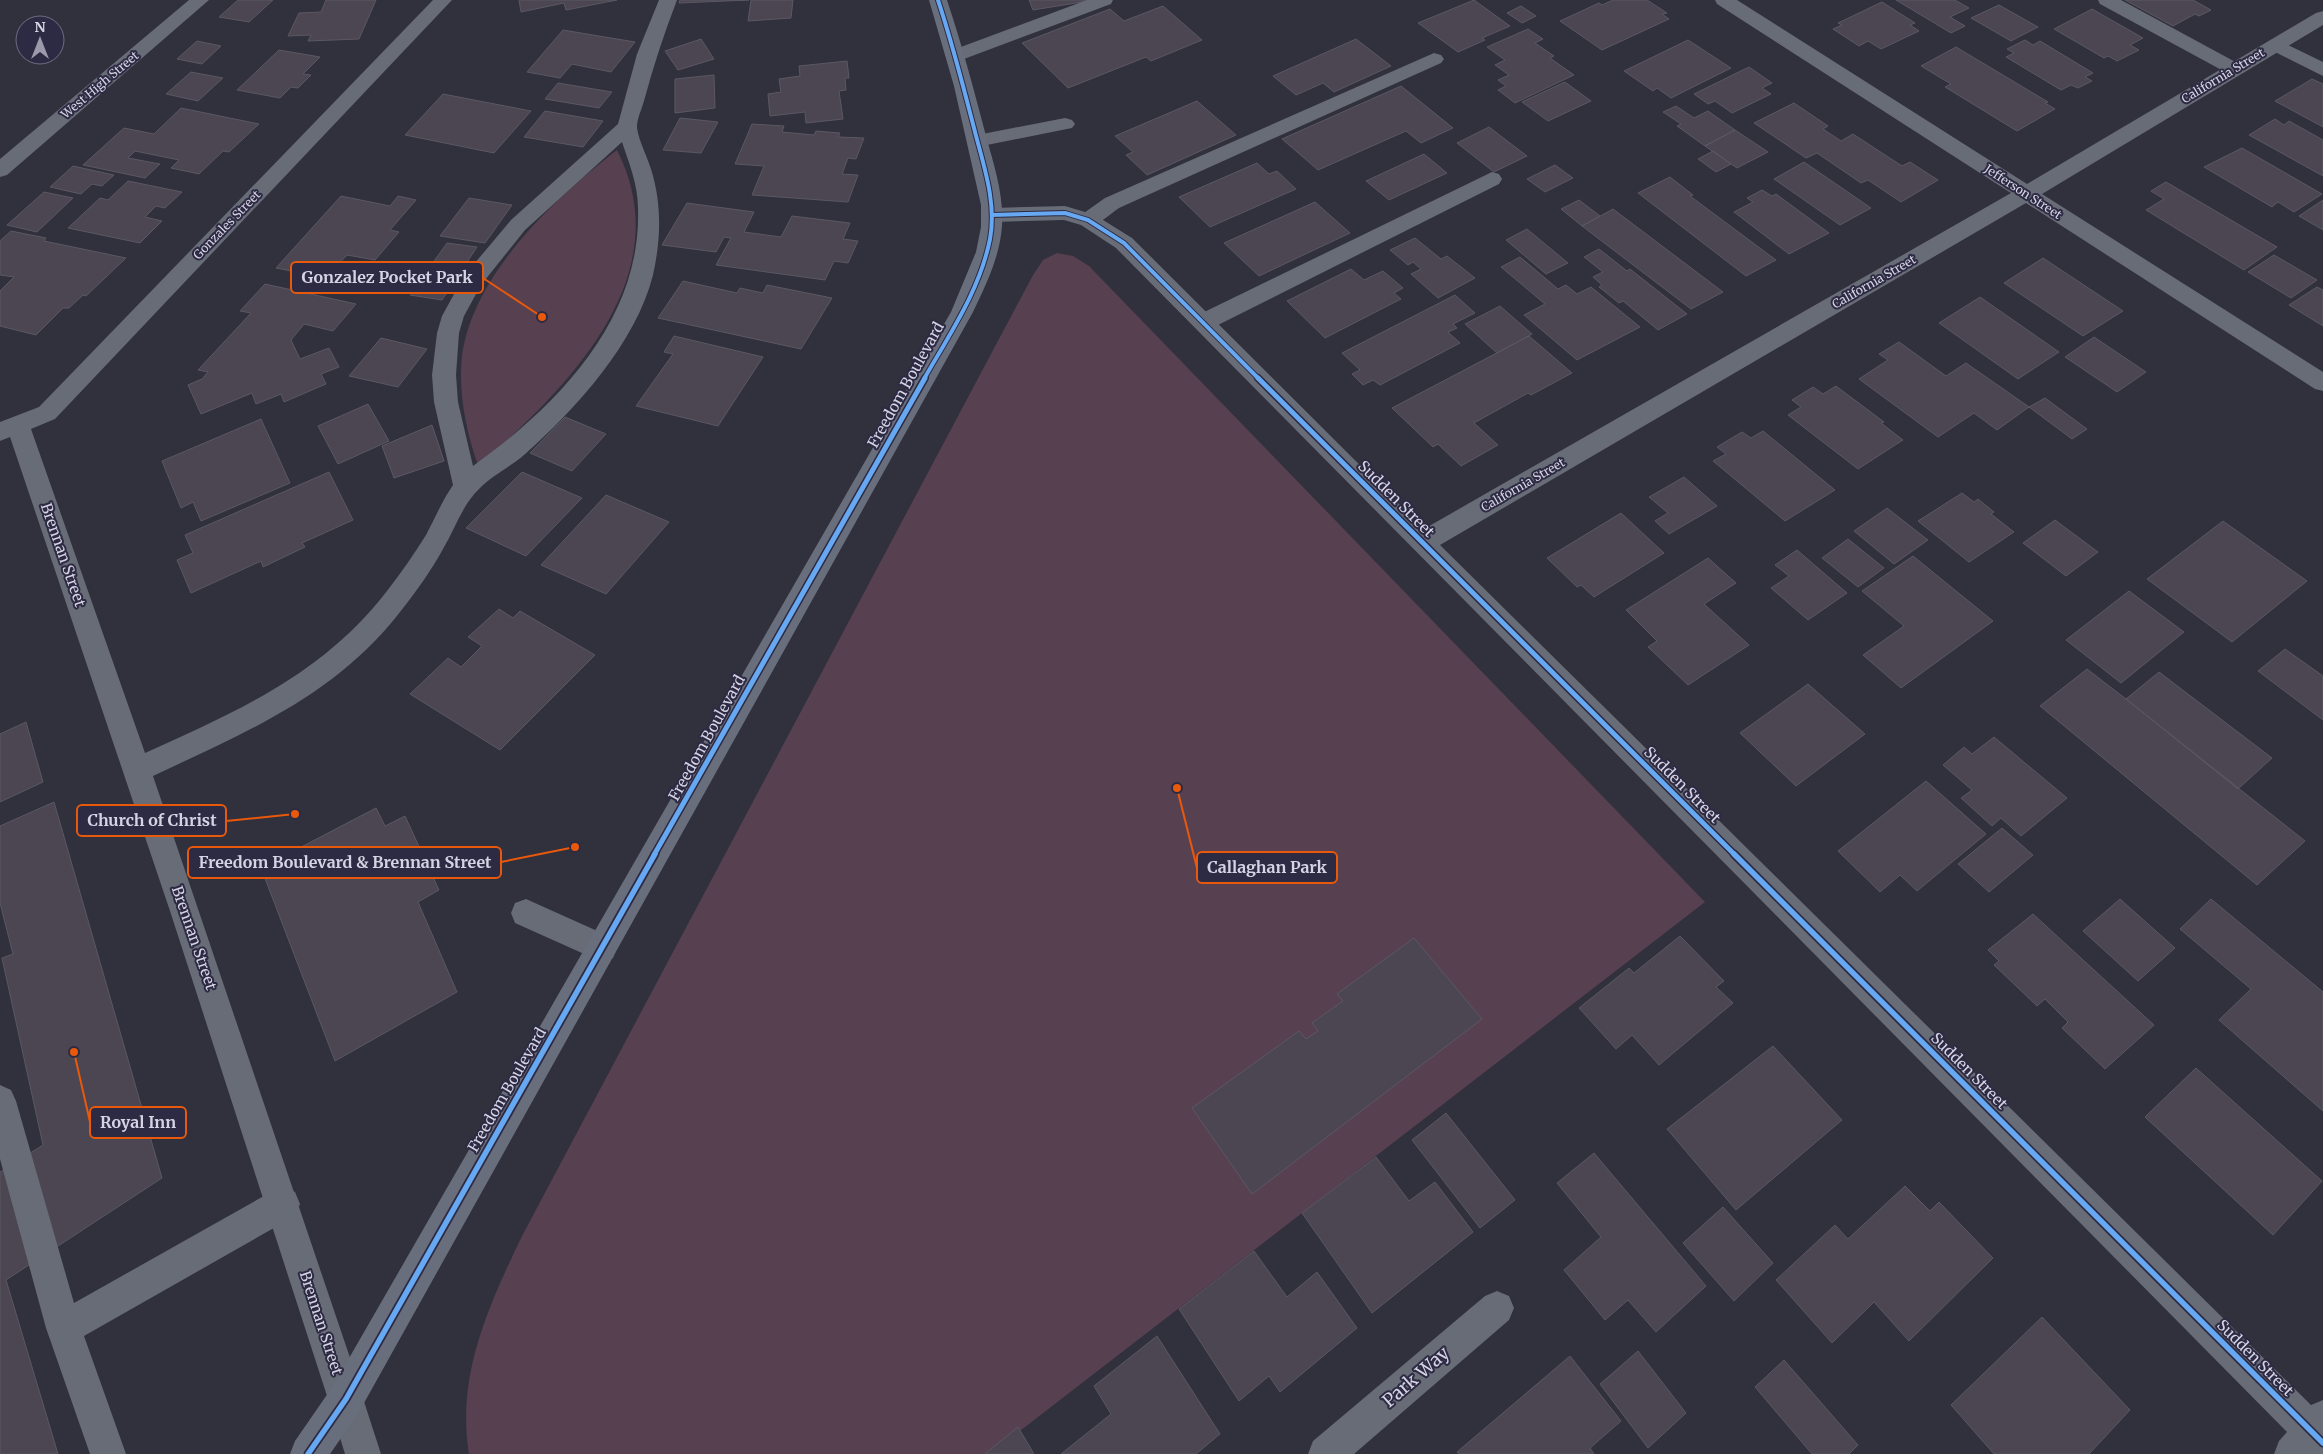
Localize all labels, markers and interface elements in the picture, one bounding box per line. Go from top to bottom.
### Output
north arrow [15,15,65,65]
text: N [34,18,46,36]
street label: California Street [2179,45,2267,106]
street label: West High Street [57,48,142,122]
street label: Jefferson Street [1981,161,2065,222]
street label: Gonzales Street [190,187,264,262]
street label: California Street [1829,251,1919,312]
callout: Gonzalez Pocket Park [291,262,483,293]
text: Gonzalez Pocket Park [301,267,473,287]
street label: Freedom Boulevard [863,319,948,451]
street label: California Street [1478,454,1568,515]
street label: Sudden Street [1354,456,1439,541]
street label: Brennan Street [37,500,90,609]
street label: Freedom Boulevard [664,672,749,804]
street label: Sudden Street [1640,742,1725,827]
callout: Church of Christ [77,805,226,836]
text: Church of Christ [87,810,217,830]
callout: Freedom Boulevard & Brennan Street [188,847,501,878]
text: Freedom Boulevard & Brennan Street [198,852,492,872]
callout: Callaghan Park [1197,852,1337,883]
text: Callaghan Park [1207,857,1327,877]
street label: Brennan Street [168,883,221,992]
street label: Freedom Boulevard [463,1024,550,1155]
street label: Sudden Street [1927,1028,2012,1113]
callout: Royal Inn [90,1107,186,1138]
text: Royal Inn [100,1112,176,1132]
street label: Brennan Street [296,1268,347,1378]
street label: Sudden Street [2213,1315,2298,1400]
street label: Park Way [1377,1341,1454,1412]

